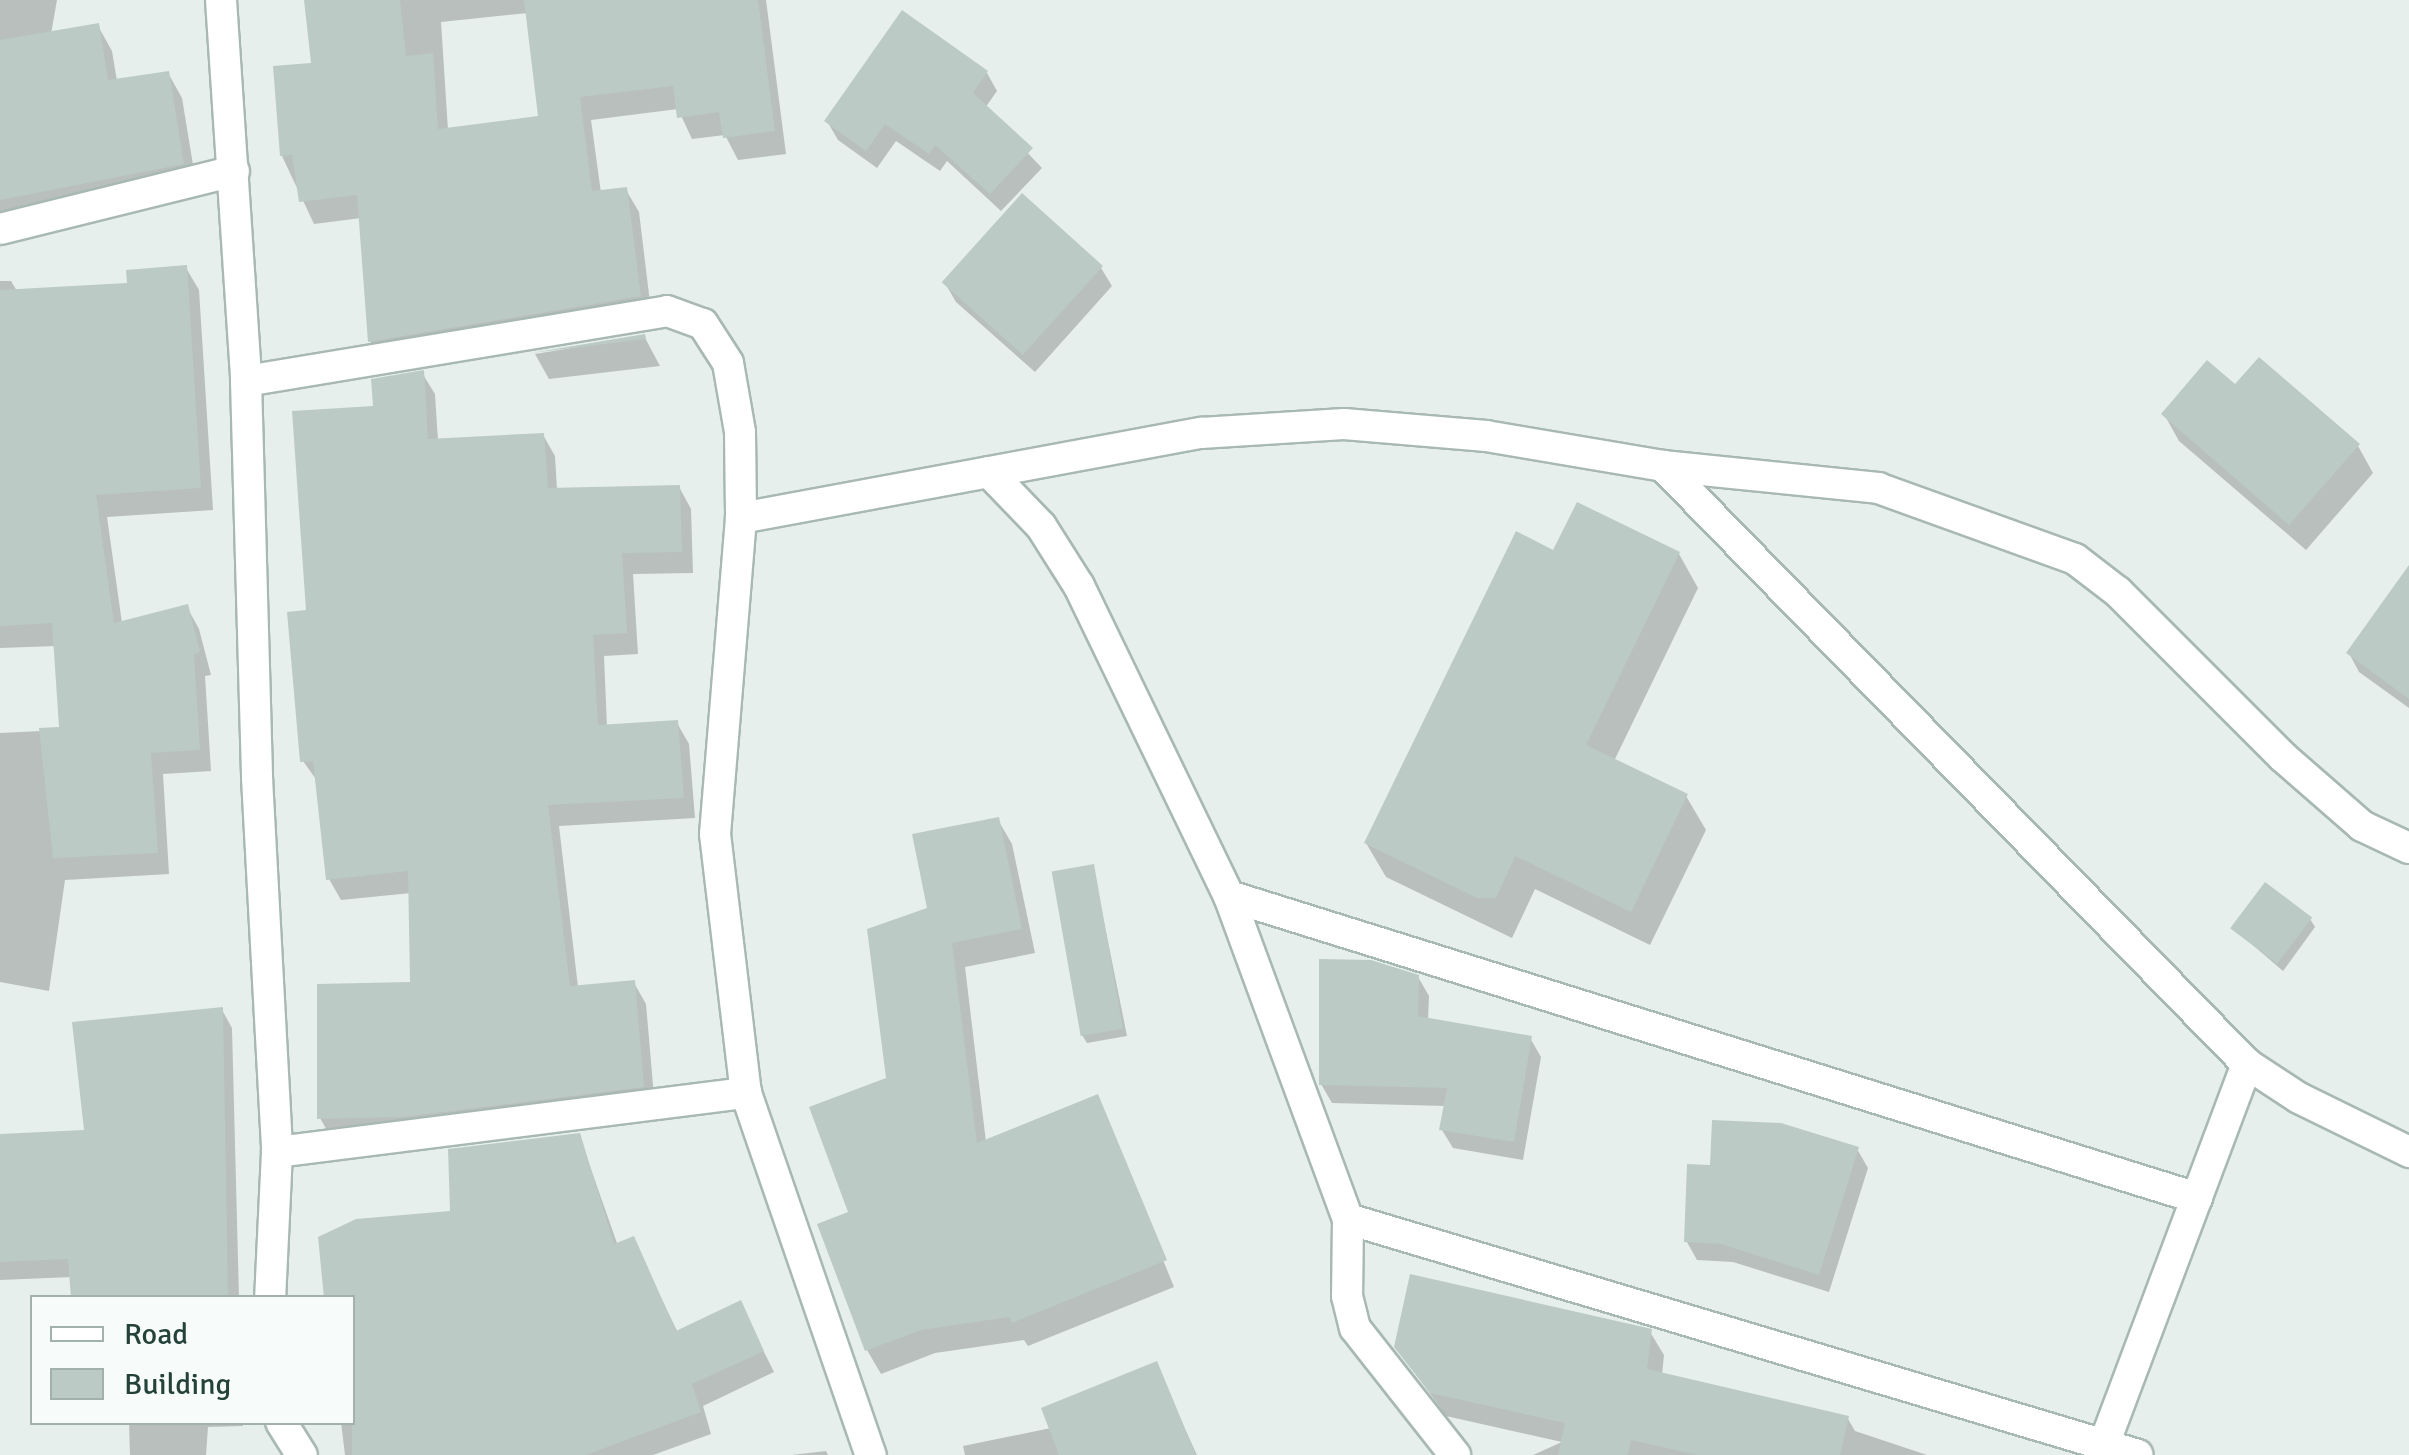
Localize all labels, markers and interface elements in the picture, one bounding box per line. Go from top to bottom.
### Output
legend [30,1295,355,1425]
text: Road [124,1316,188,1353]
text: Building [124,1366,231,1403]

